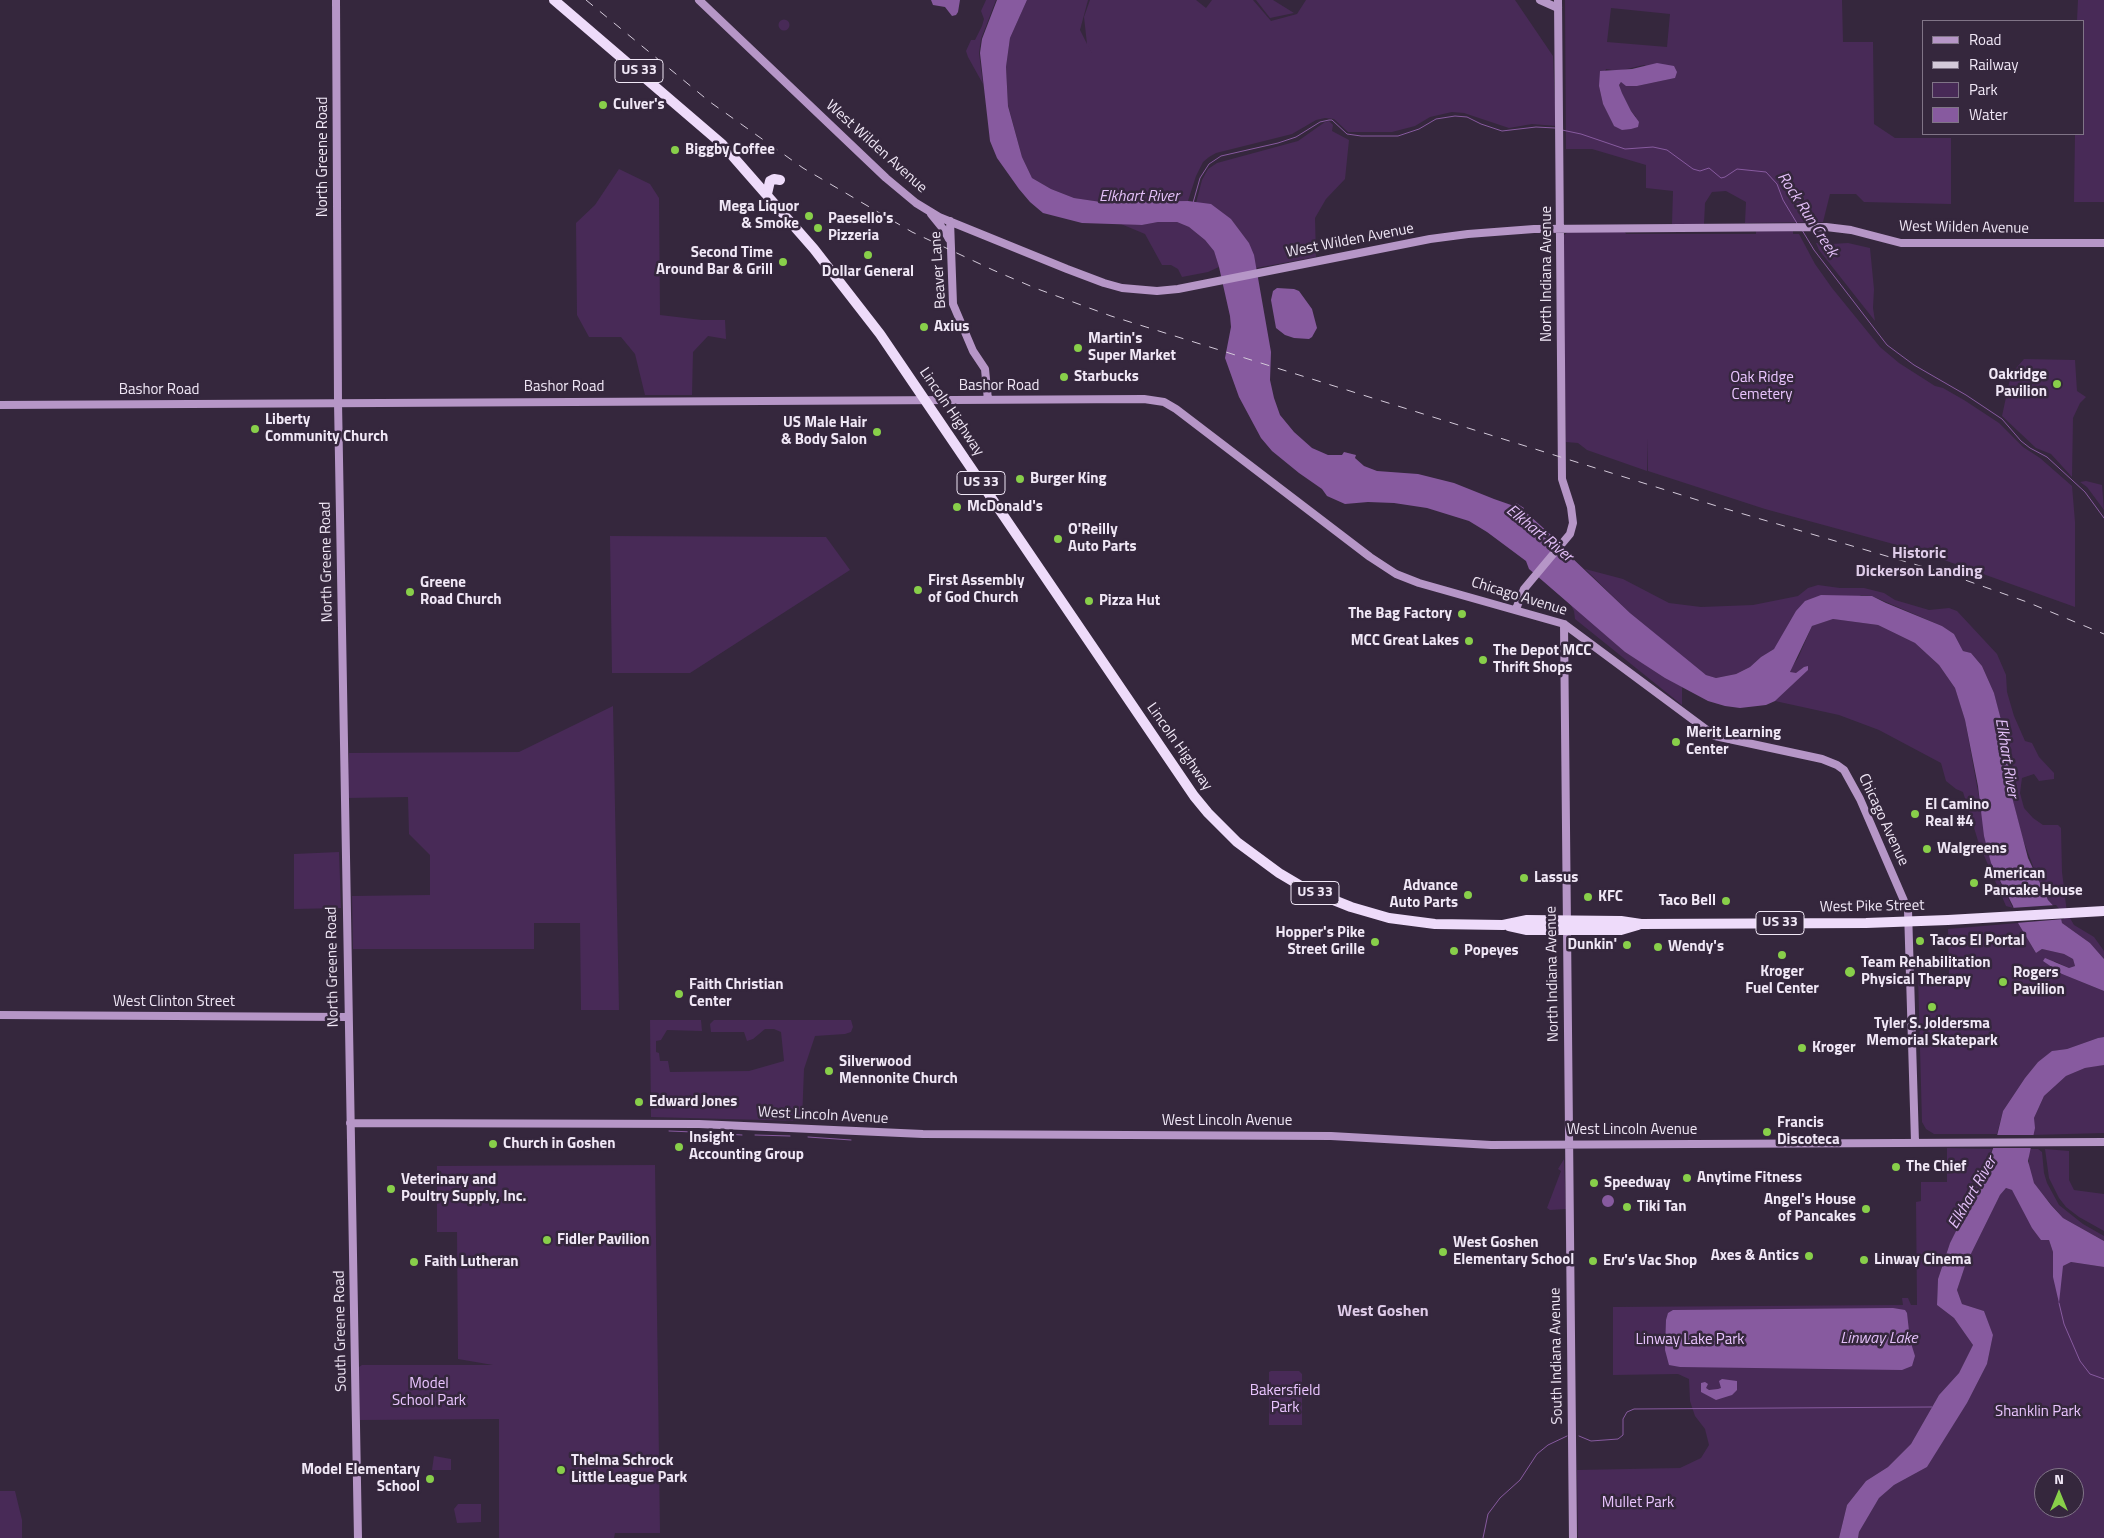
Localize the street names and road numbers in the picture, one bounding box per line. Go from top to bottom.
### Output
road number: US 33 [615,59,663,82]
street label: North Greene Road [314,97,332,217]
street label: West Wilden Avenue [822,97,930,197]
street label: North Indiana Avenue [1538,206,1556,342]
street label: West Wilden Avenue [1899,218,2029,238]
street label: West Wilden Avenue [1285,220,1415,262]
street label: Beaver Lane [927,231,951,309]
street label: Lincoln Highway [915,364,987,460]
street label: Bashor Road [959,377,1039,395]
street label: Bashor Road [524,378,604,396]
street label: Bashor Road [119,381,199,399]
road number: US 33 [957,472,1005,494]
street label: North Greene Road [317,502,337,622]
street label: Chicago Avenue [1469,574,1569,620]
street label: Lincoln Highway [1142,700,1216,794]
street label: Chicago Avenue [1854,771,1912,869]
road number: US 33 [1291,881,1339,904]
street label: West Pike Street [1819,897,1925,917]
street label: North Indiana Avenue [1543,906,1563,1042]
street label: North Greene Road [323,907,343,1027]
road number: US 33 [1756,911,1804,934]
street label: West Clinton Street [113,993,235,1011]
street label: West Lincoln Avenue [757,1104,889,1128]
street label: West Lincoln Avenue [1162,1112,1292,1130]
street label: West Lincoln Avenue [1567,1121,1697,1139]
street label: South Greene Road [331,1270,351,1392]
street label: South Indiana Avenue [1547,1287,1567,1425]

